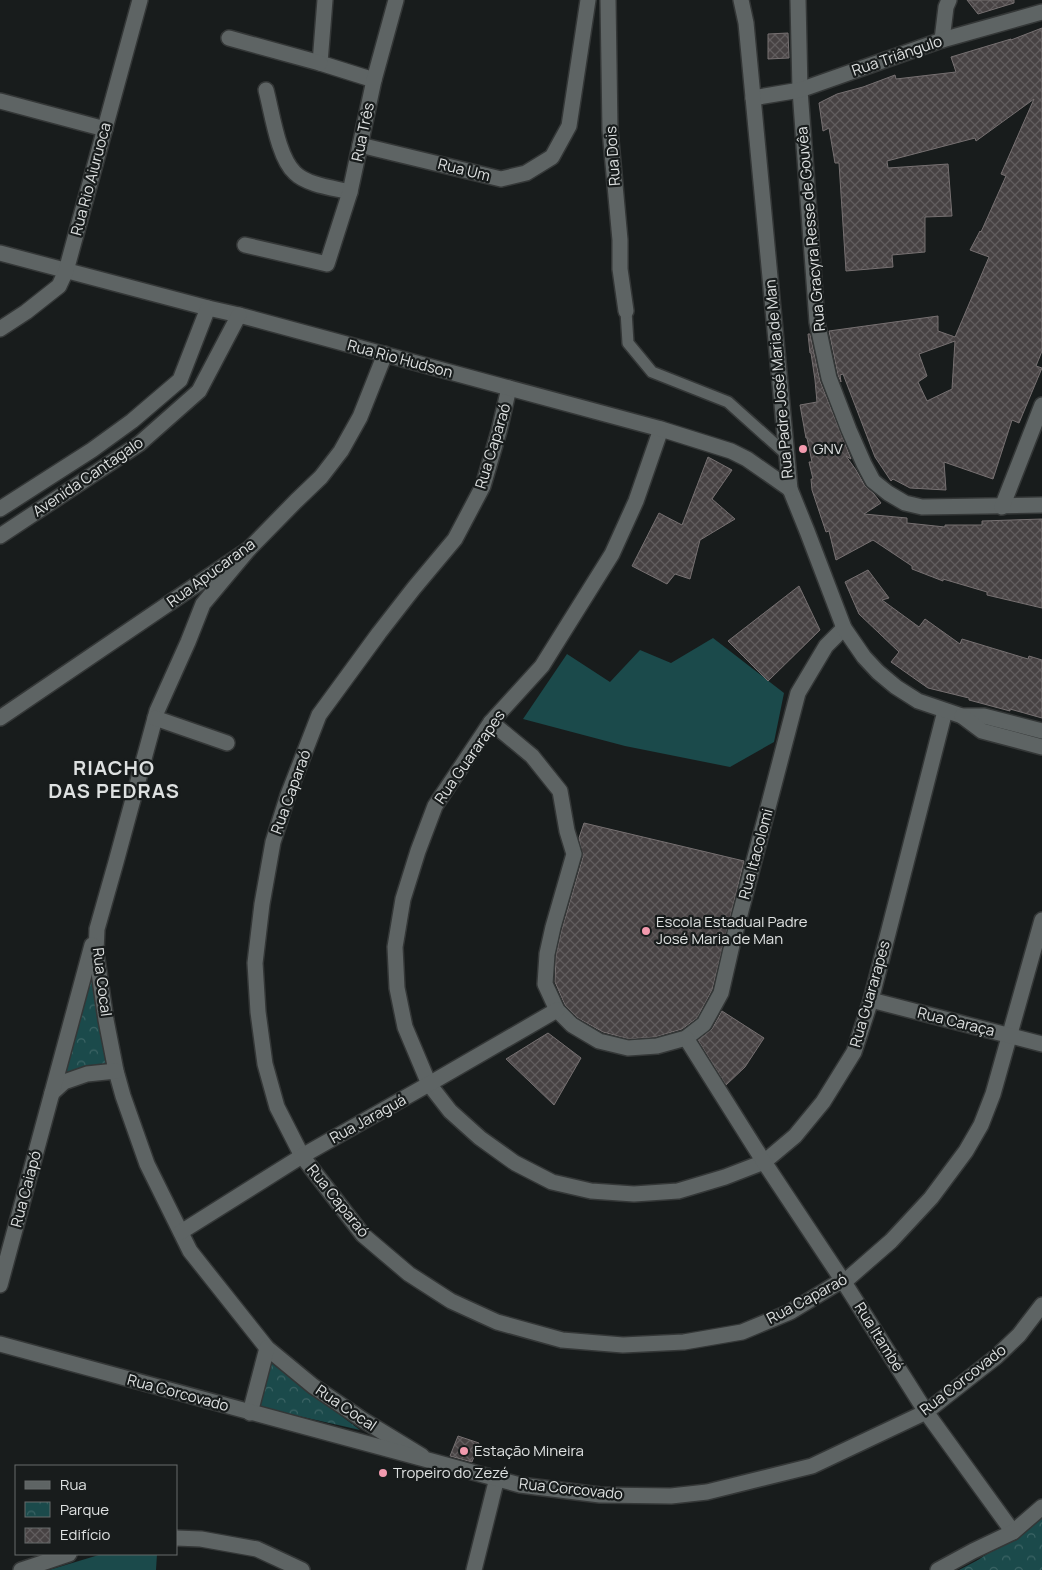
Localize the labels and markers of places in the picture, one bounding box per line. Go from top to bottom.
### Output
place label: GNV [813,438,843,459]
marker: GNV [797,443,809,455]
place label: Escola Estadual Padre José Maria de Man [656,911,808,949]
marker: Escola Estadual Padre José Maria de Man [640,925,652,937]
place label: Estação Mineira [474,1440,584,1461]
marker: Estação Mineira [458,1445,470,1457]
place label: Tropeiro do Zezé [393,1462,509,1483]
marker: Tropeiro do Zezé [377,1467,389,1479]

